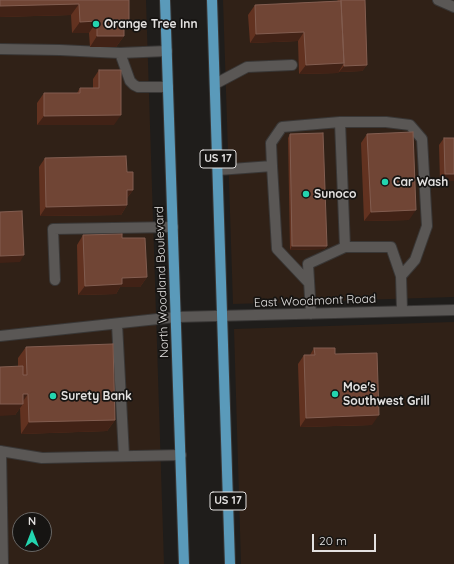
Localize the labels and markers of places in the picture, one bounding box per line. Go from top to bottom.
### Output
place label: Orange Tree Inn [104,17,198,31]
marker: Orange Tree Inn [91,19,101,29]
place label: Car Wash [393,175,448,189]
marker: Car Wash [380,177,390,187]
place label: Sunoco [314,187,357,201]
marker: Sunoco [301,189,311,199]
place label: Moe's Southwest Grill [343,380,430,408]
place label: Surety Bank [61,389,132,403]
marker: Moe's Southwest Grill [330,389,340,399]
marker: Surety Bank [48,391,58,401]

